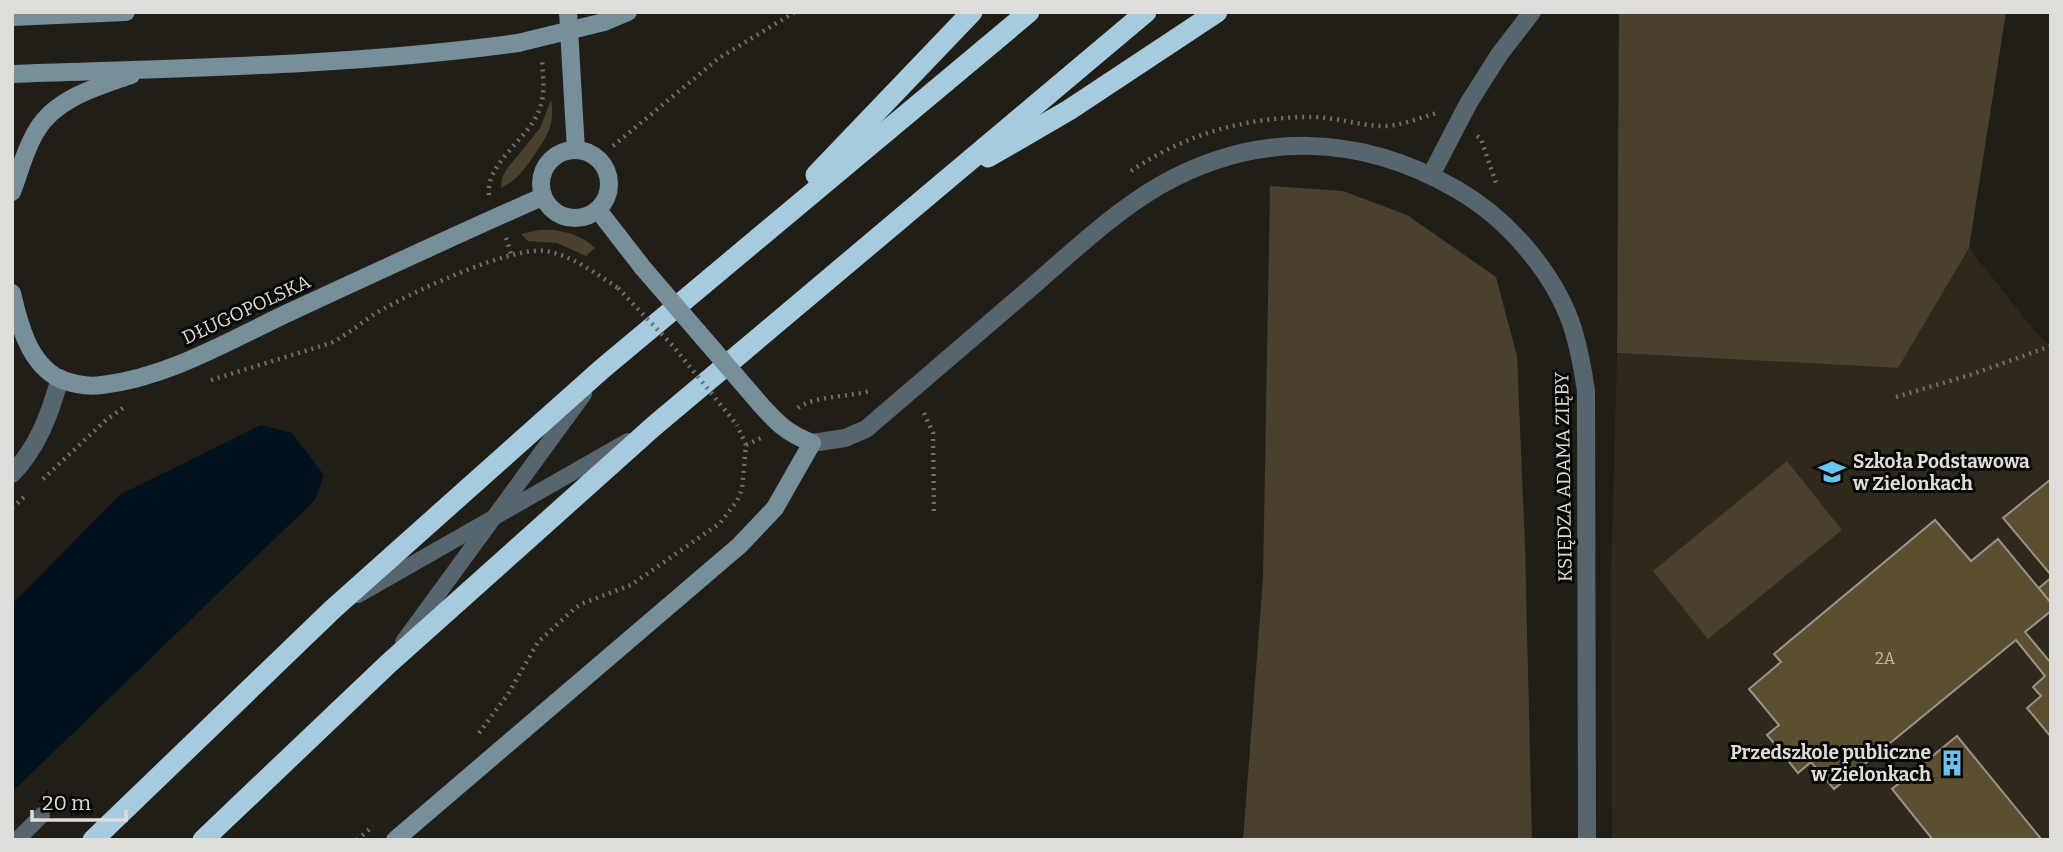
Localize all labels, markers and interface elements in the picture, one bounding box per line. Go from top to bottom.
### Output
street label: DŁUGOPOLSKA [178,269,314,349]
street label: KSIĘDZA ADAMA ZIĘBY [1550,371,1577,582]
place label: Szkoła Podstawowa w Zielonkach [1852,450,2030,495]
school or university icon: Szkoła Podstawowa w Zielonkach [1817,457,1847,487]
house number: 2A [1875,649,1896,668]
place label: Przedszkole publiczne w Zielonkach [1730,741,1931,786]
building icon: Przedszkole publiczne w Zielonkach [1937,748,1967,778]
scale bar [32,778,126,822]
text: 20 m [42,790,91,816]

